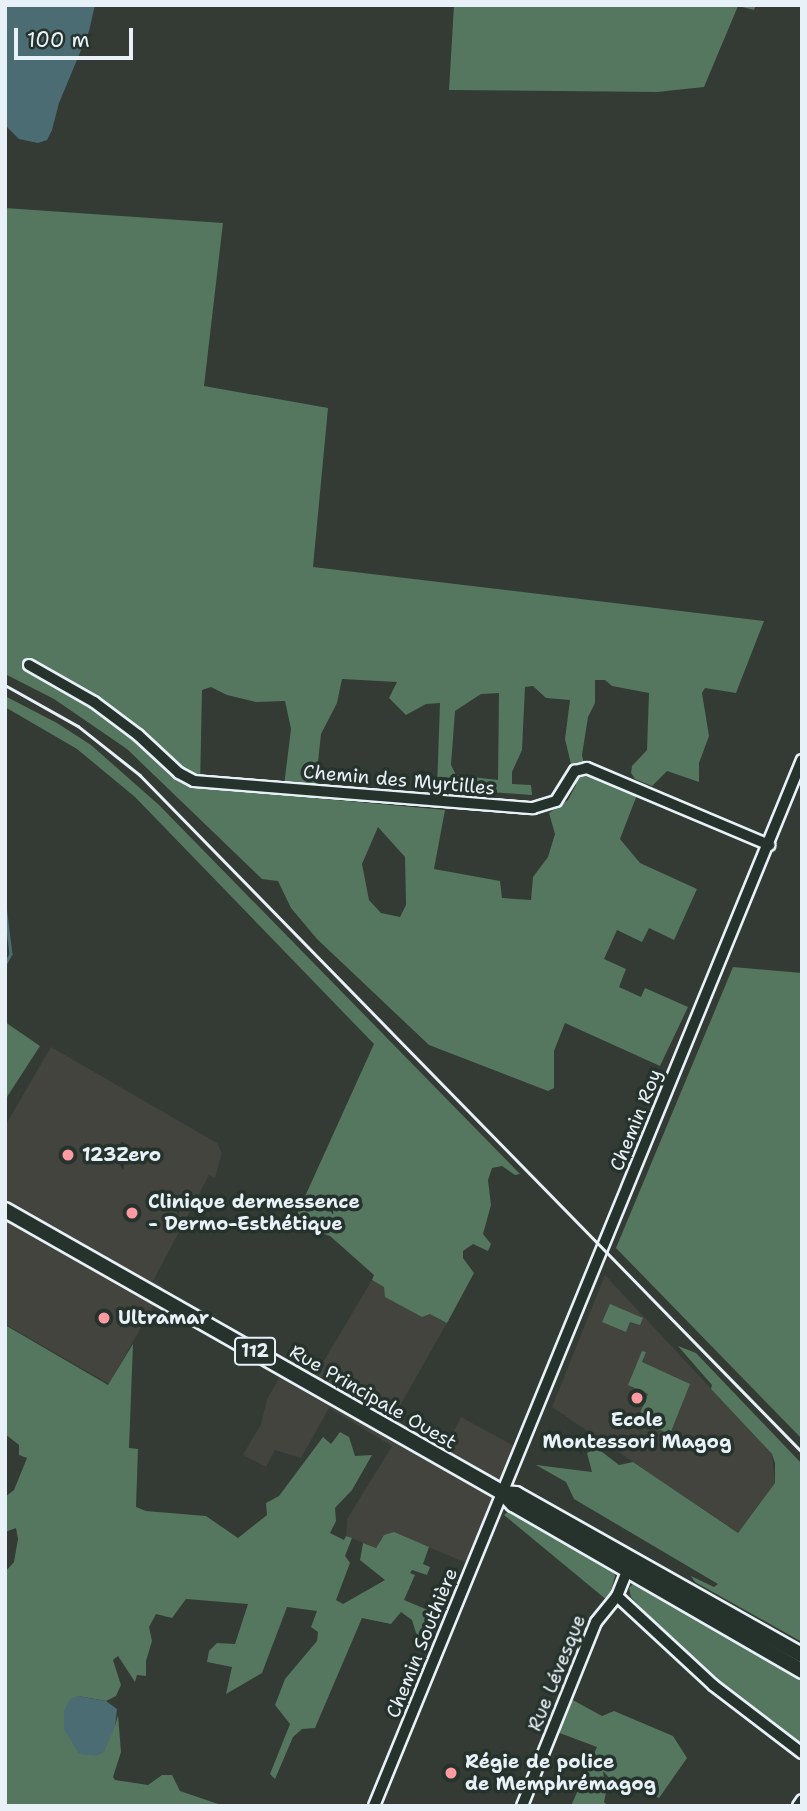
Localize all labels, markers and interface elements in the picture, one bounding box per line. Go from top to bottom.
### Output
scale bar [18,14,136,58]
text: 100 m [27,26,90,54]
street label: Chemin des Myrtilles [302,760,496,800]
street label: Chemin Roy [605,1066,667,1174]
place label: 123Zero [82,1144,161,1166]
marker: 123Zero [60,1147,76,1163]
place label: Clinique dermessence - Dermo-Esthétique [148,1191,360,1235]
marker: Clinique dermessence - Dermo-Esthétique [122,1203,142,1223]
place label: Ultramar [118,1307,209,1329]
marker: Ultramar [96,1310,112,1326]
road number: 112 [234,1336,276,1366]
street label: Rue Principale Ouest [286,1340,460,1454]
marker: Ecole Montessori Magog [629,1390,645,1406]
place label: Ecole Montessori Magog [543,1409,731,1453]
street label: Chemin Southière [382,1565,462,1721]
street label: Rue Lévesque [523,1612,591,1734]
place label: Régie de police de Memphrémagog [465,1751,656,1795]
marker: Régie de police de Memphrémagog [443,1765,459,1781]

